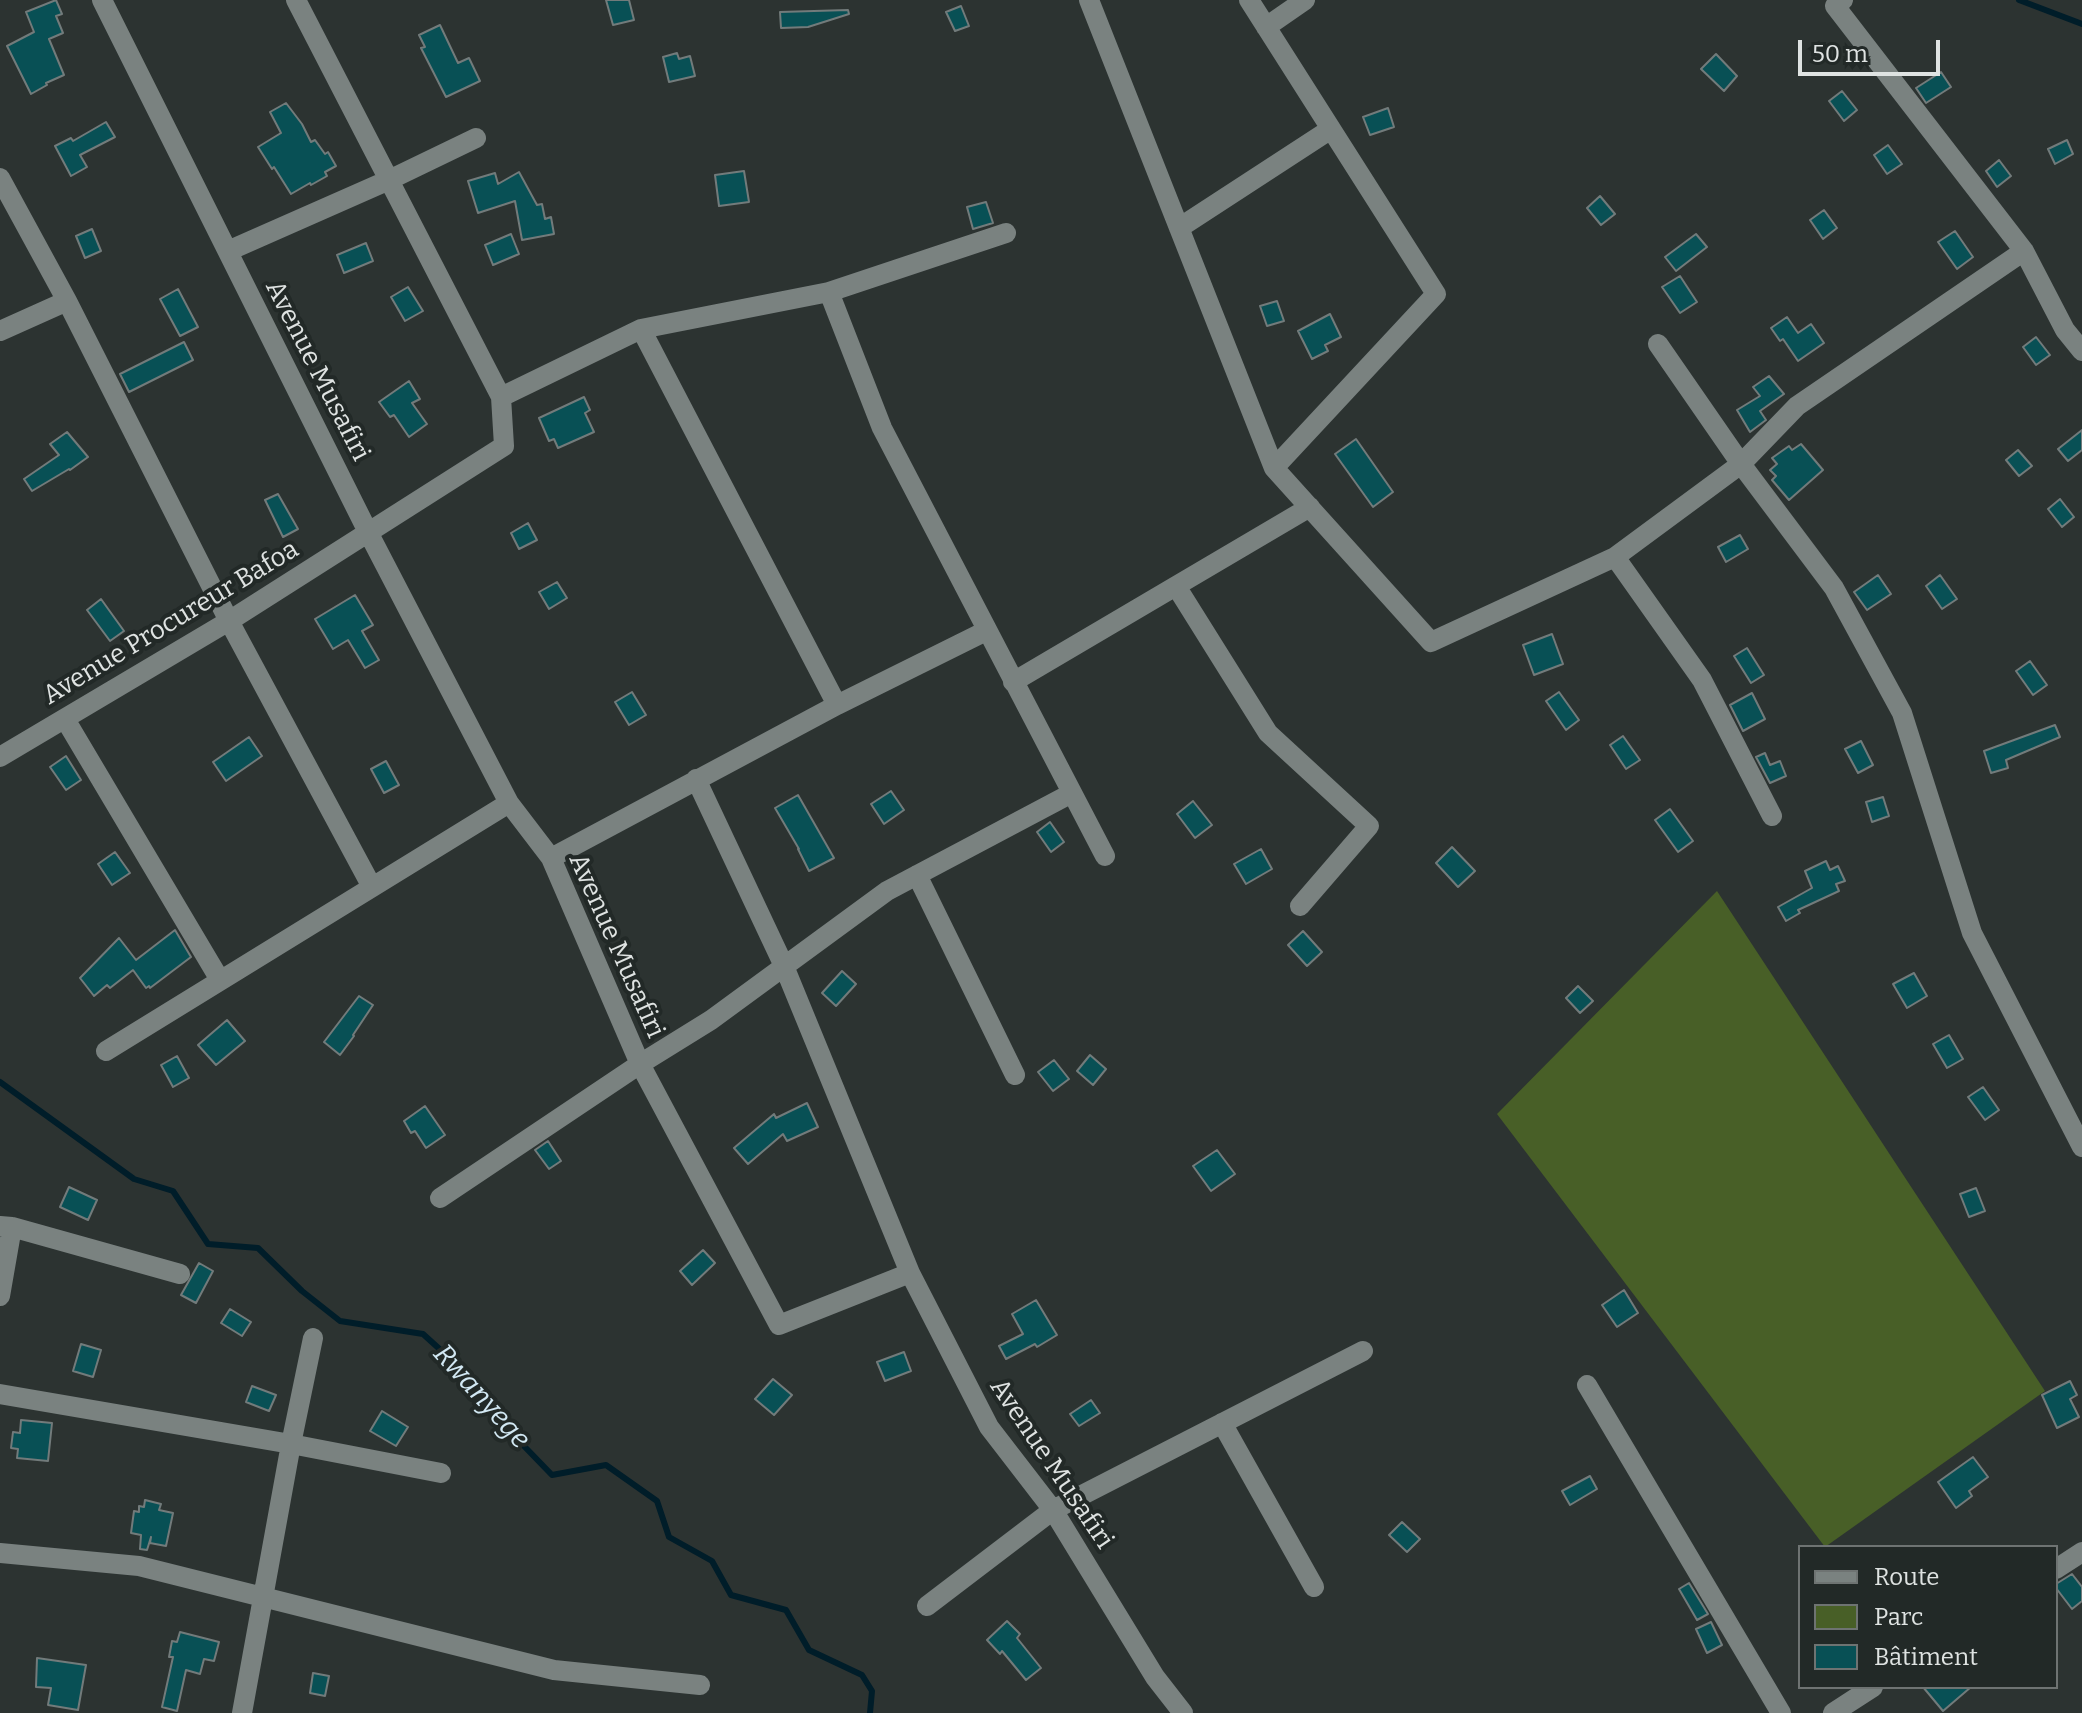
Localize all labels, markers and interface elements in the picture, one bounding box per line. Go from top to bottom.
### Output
scale bar [1802,24,1944,74]
text: 50 m [1812,40,1868,68]
street label: Avenue Musafiri [258,275,376,467]
street label: Avenue Procureur Bafoa [37,534,305,712]
street label: Avenue Musafiri [561,849,671,1043]
water label: Rwanyege [425,1338,537,1456]
street label: Avenue Musafiri [983,1373,1119,1555]
legend [1798,1545,2058,1689]
text: Route [1874,1563,1939,1591]
text: Parc [1874,1603,1923,1631]
text: Bâtiment [1874,1643,1978,1671]

